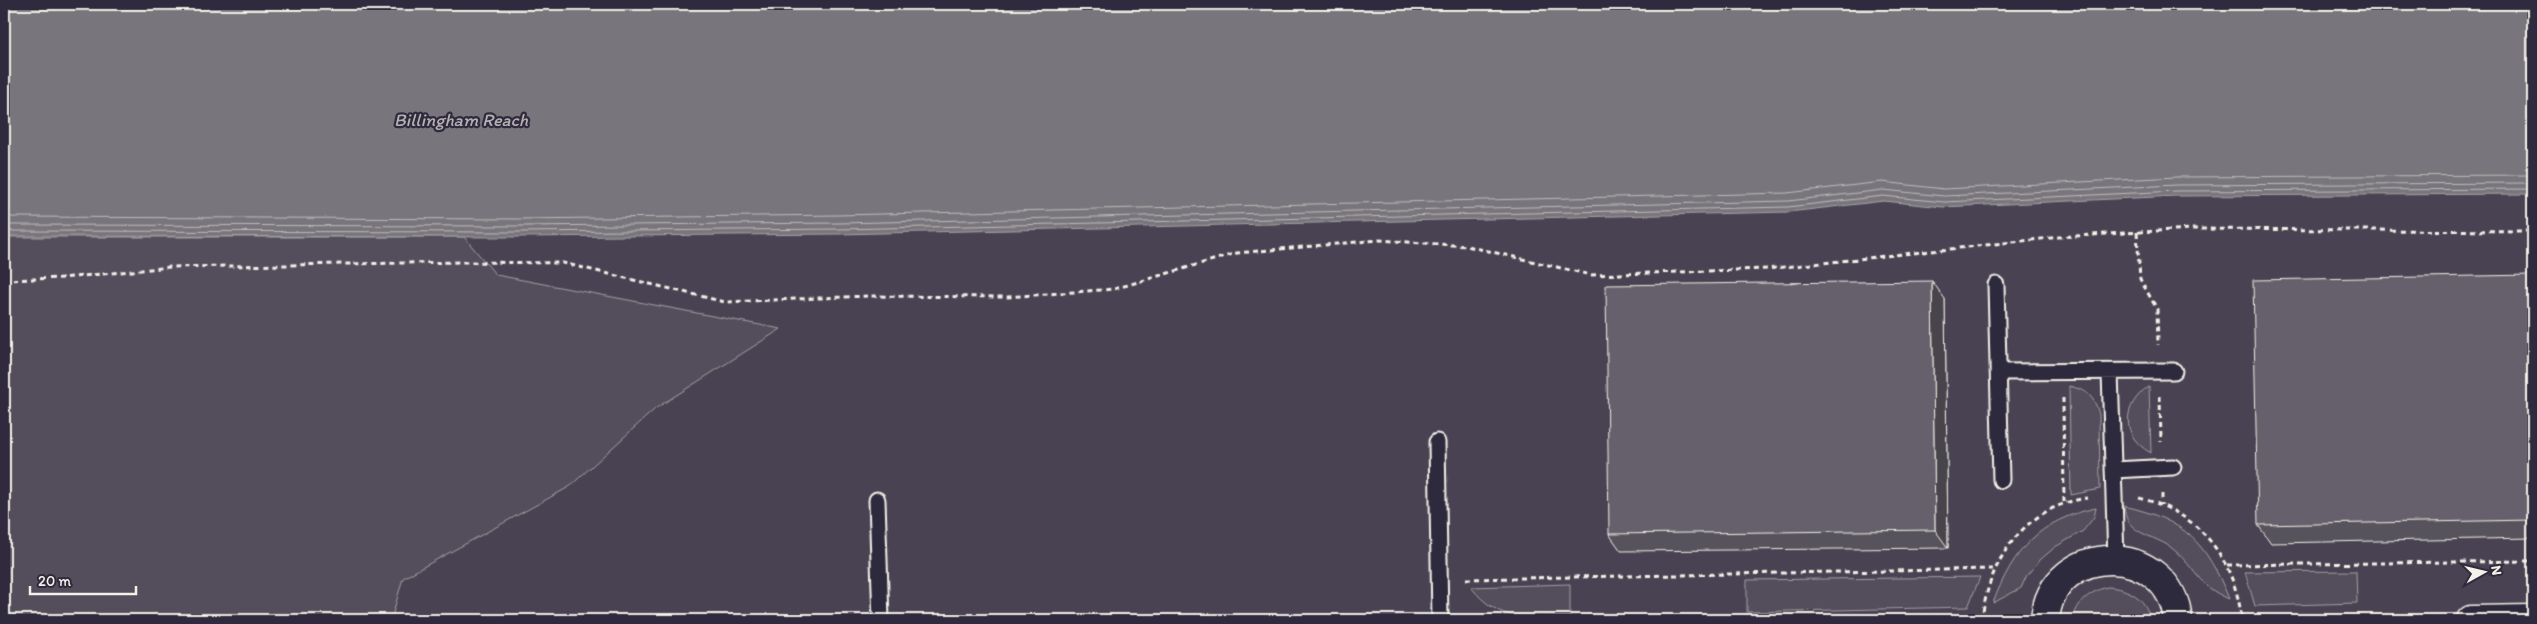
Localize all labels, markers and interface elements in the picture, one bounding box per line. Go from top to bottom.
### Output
water label: Billingham Reach [394,109,529,131]
north arrow [2460,546,2510,596]
scale bar [30,564,136,596]
text: N [2487,564,2505,576]
text: 20 m [38,572,72,590]

